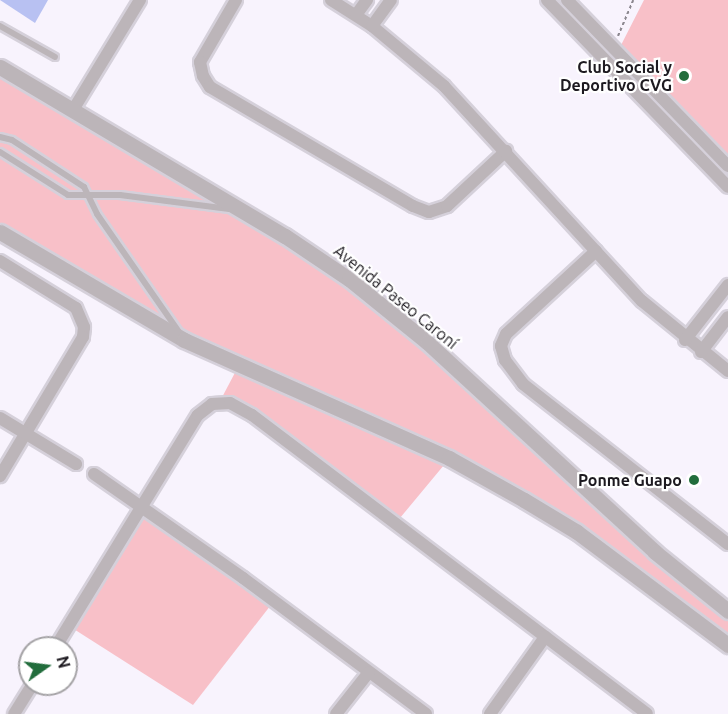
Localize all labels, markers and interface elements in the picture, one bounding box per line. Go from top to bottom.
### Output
place label: Club Social y Deportivo CVG [560,57,672,95]
marker: Club Social y Deportivo CVG [677,69,691,83]
street label: Avenida Paseo Caroní [330,241,462,353]
place label: Ponme Guapo [578,470,682,490]
marker: Ponme Guapo [687,473,701,487]
north arrow [18,636,78,696]
text: N [53,654,74,670]

